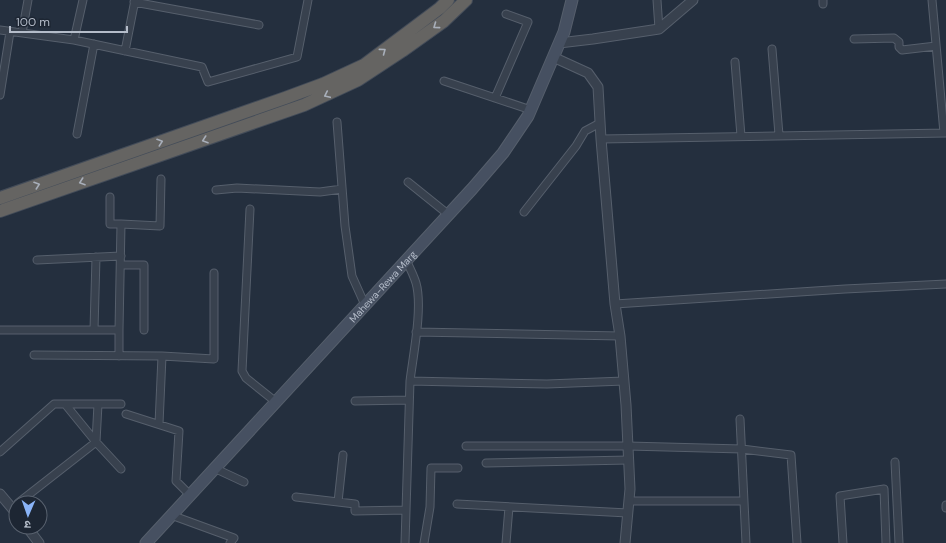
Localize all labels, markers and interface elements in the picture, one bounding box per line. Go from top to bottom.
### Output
scale bar [10,8,127,34]
text: 100 m [16,14,50,30]
one-way arrow [434,21,441,28]
one-way arrow [378,49,385,56]
one-way arrow [323,90,330,98]
one-way arrow [201,135,208,143]
one-way arrow [156,139,163,147]
one-way arrow [79,178,86,186]
one-way arrow [33,181,40,190]
street label: Mahewa-Rewa Marg [346,248,419,325]
north arrow [8,495,48,535]
text: उ [24,518,31,532]

